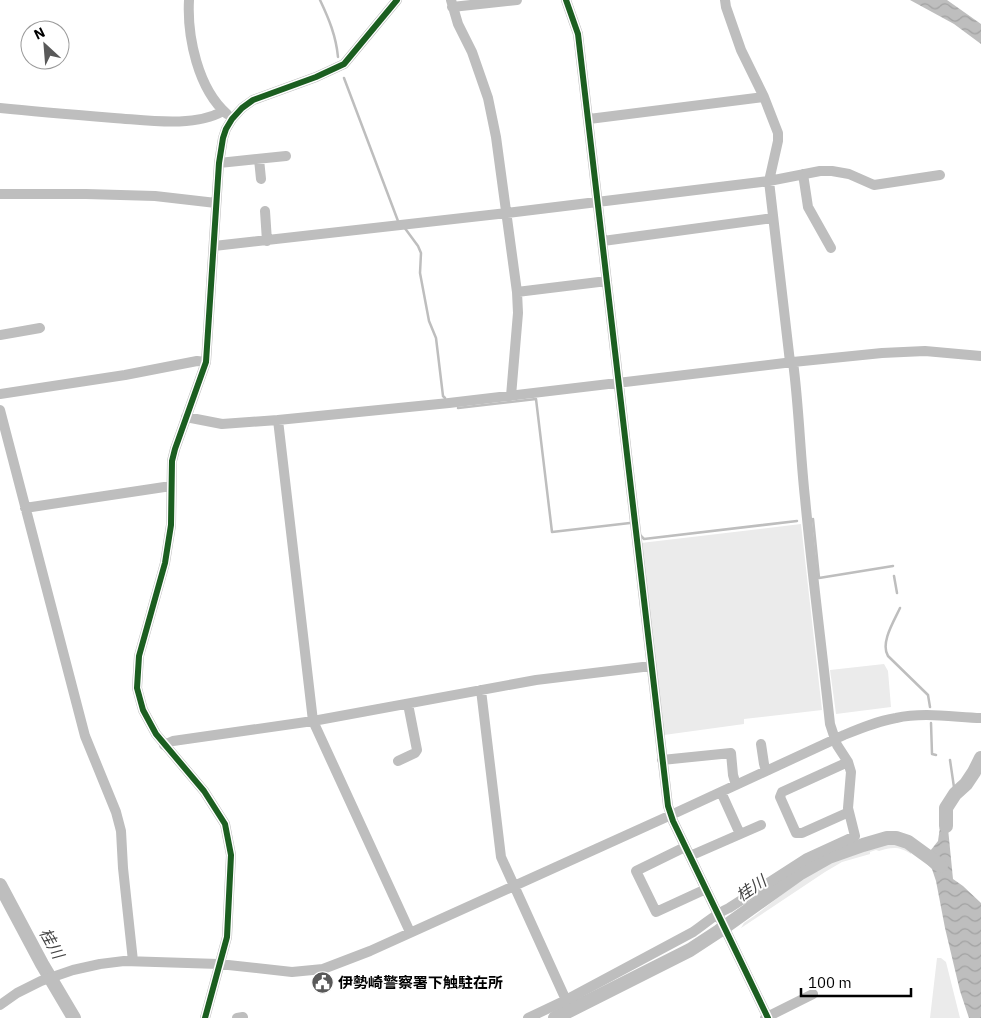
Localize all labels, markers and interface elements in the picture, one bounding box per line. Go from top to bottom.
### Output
north arrow [20,20,70,70]
text: N [31,23,48,44]
water label: 桂川 [732,870,772,905]
water label: 桂川 [35,924,69,964]
scale bar [801,966,911,998]
public building icon: 伊勢崎警察署下触駐在所 [310,971,334,995]
place label: 伊勢崎警察署下触駐在所 [338,973,503,992]
text: 100 m [808,973,852,992]

